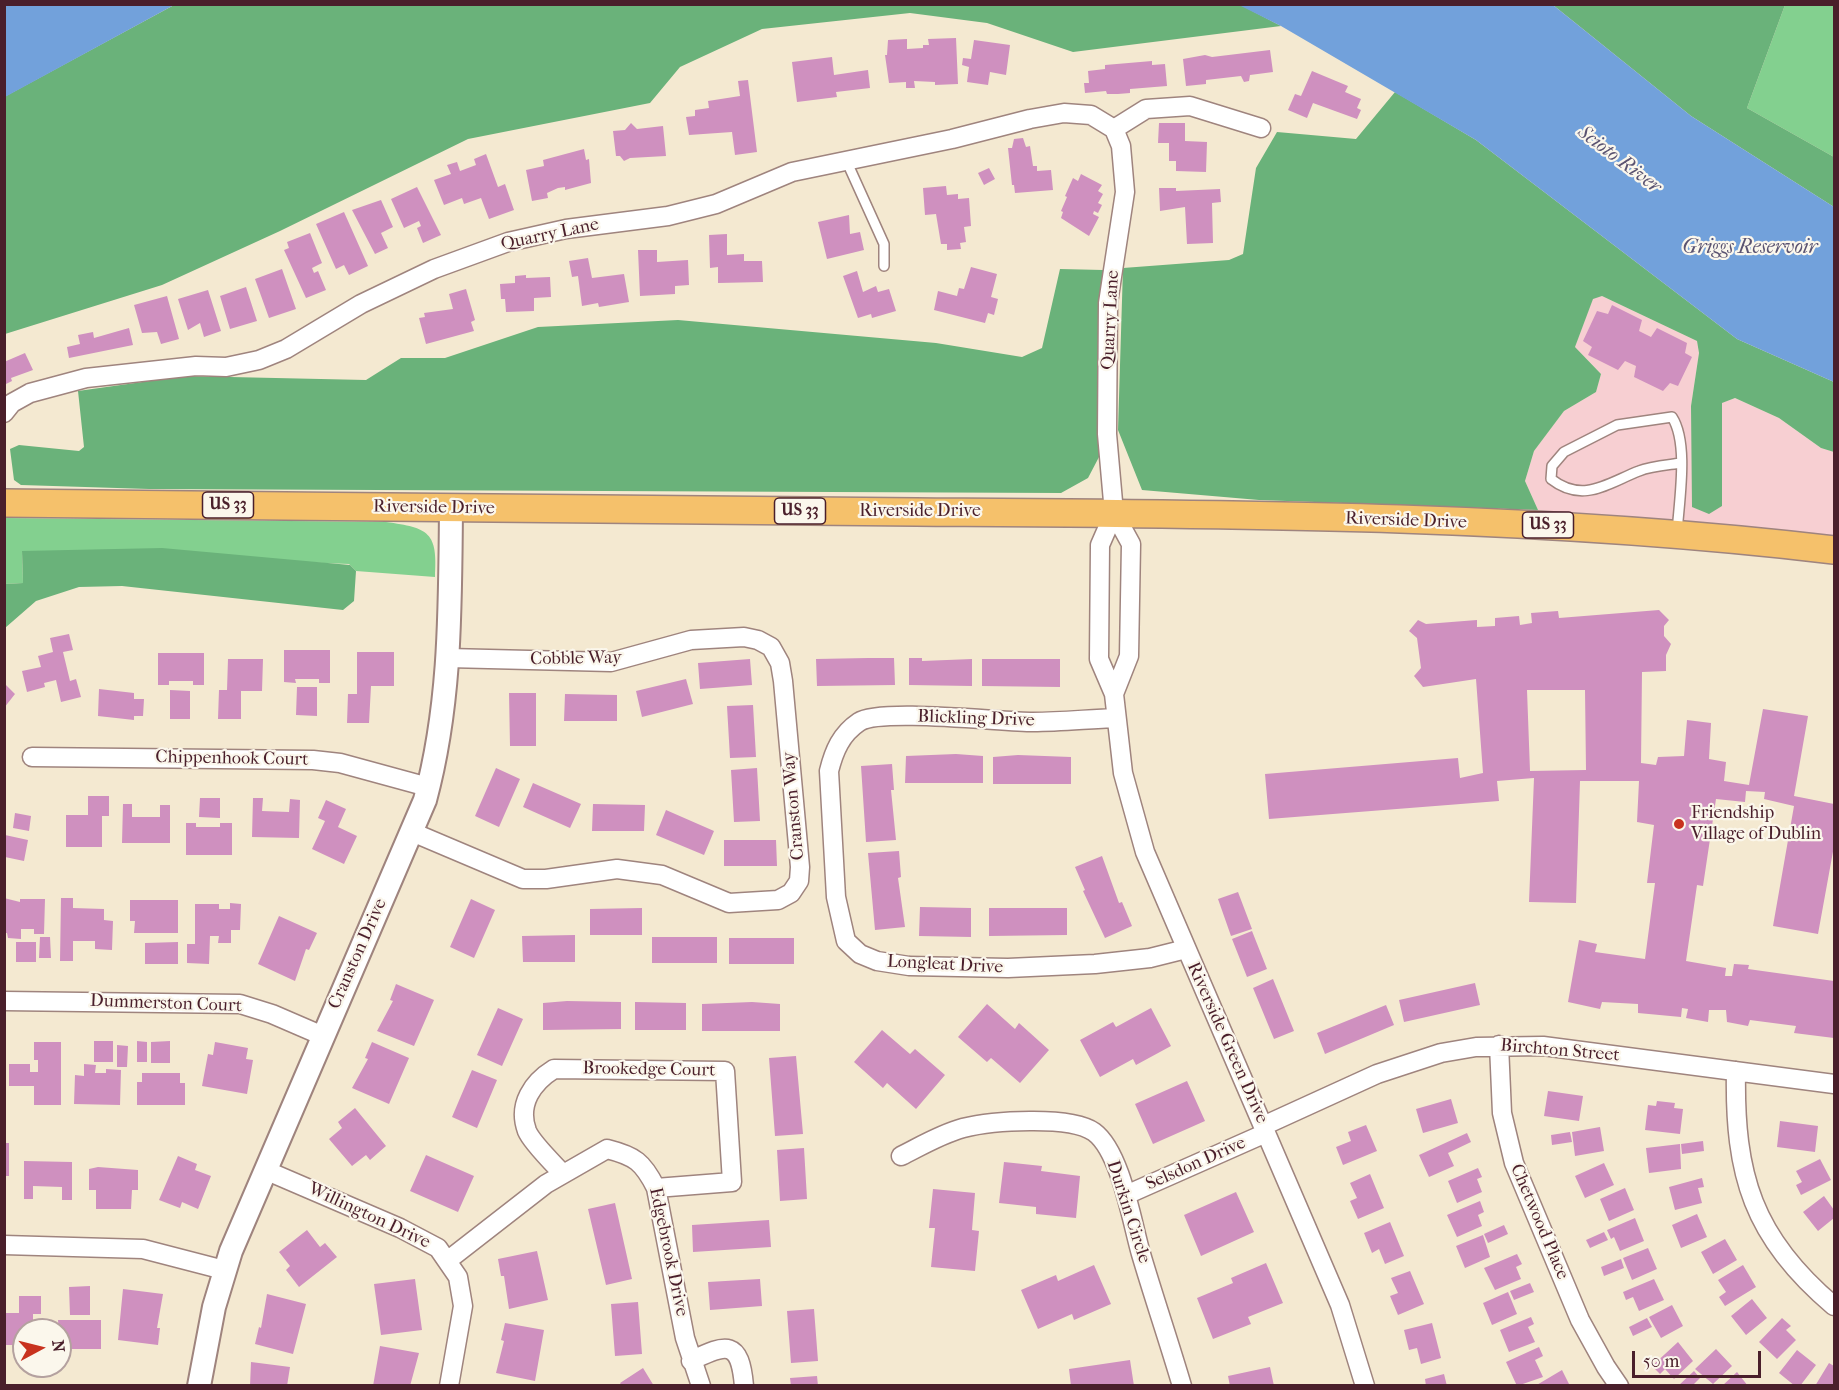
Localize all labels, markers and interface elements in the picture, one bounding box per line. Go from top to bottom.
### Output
water label: Scioto River [1573,121,1665,199]
street label: Quarry Lane [499,214,601,256]
water label: Griggs Reservoir [1683,236,1817,260]
street label: Quarry Lane [1098,270,1124,370]
road number: US 33 [202,492,254,518]
street label: Riverside Drive [373,496,495,520]
road number: US 33 [774,498,826,524]
street label: Riverside Drive [859,501,981,523]
street label: Riverside Drive [1345,508,1467,534]
road number: US 33 [1522,512,1574,538]
street label: Cobble Way [530,647,622,671]
street label: Blickling Drive [917,706,1035,732]
street label: Chippenhook Court [155,747,309,771]
street label: Cranston Way [778,751,810,861]
place label: Friendship Village of Dublin [1691,803,1821,846]
marker: Friendship Village of Dublin [1672,817,1686,831]
street label: Cranston Drive [324,895,392,1013]
street label: Longleat Drive [886,951,1004,979]
street label: Riverside Green Drive [1182,959,1272,1127]
street label: Dummerston Court [90,991,242,1017]
street label: Birchton Street [1499,1035,1621,1067]
street label: Brookedge Court [582,1058,716,1082]
street label: Selsdon Drive [1143,1132,1249,1196]
street label: Durkin Circle [1101,1158,1155,1266]
street label: Chetwood Place [1505,1161,1573,1283]
street label: Willington Drive [305,1178,433,1254]
street label: Edgebrook Drive [644,1185,692,1319]
north arrow [12,1318,72,1378]
text: N [48,1339,69,1353]
scale bar [1635,1339,1764,1377]
text: 50 m [1643,1351,1679,1372]

